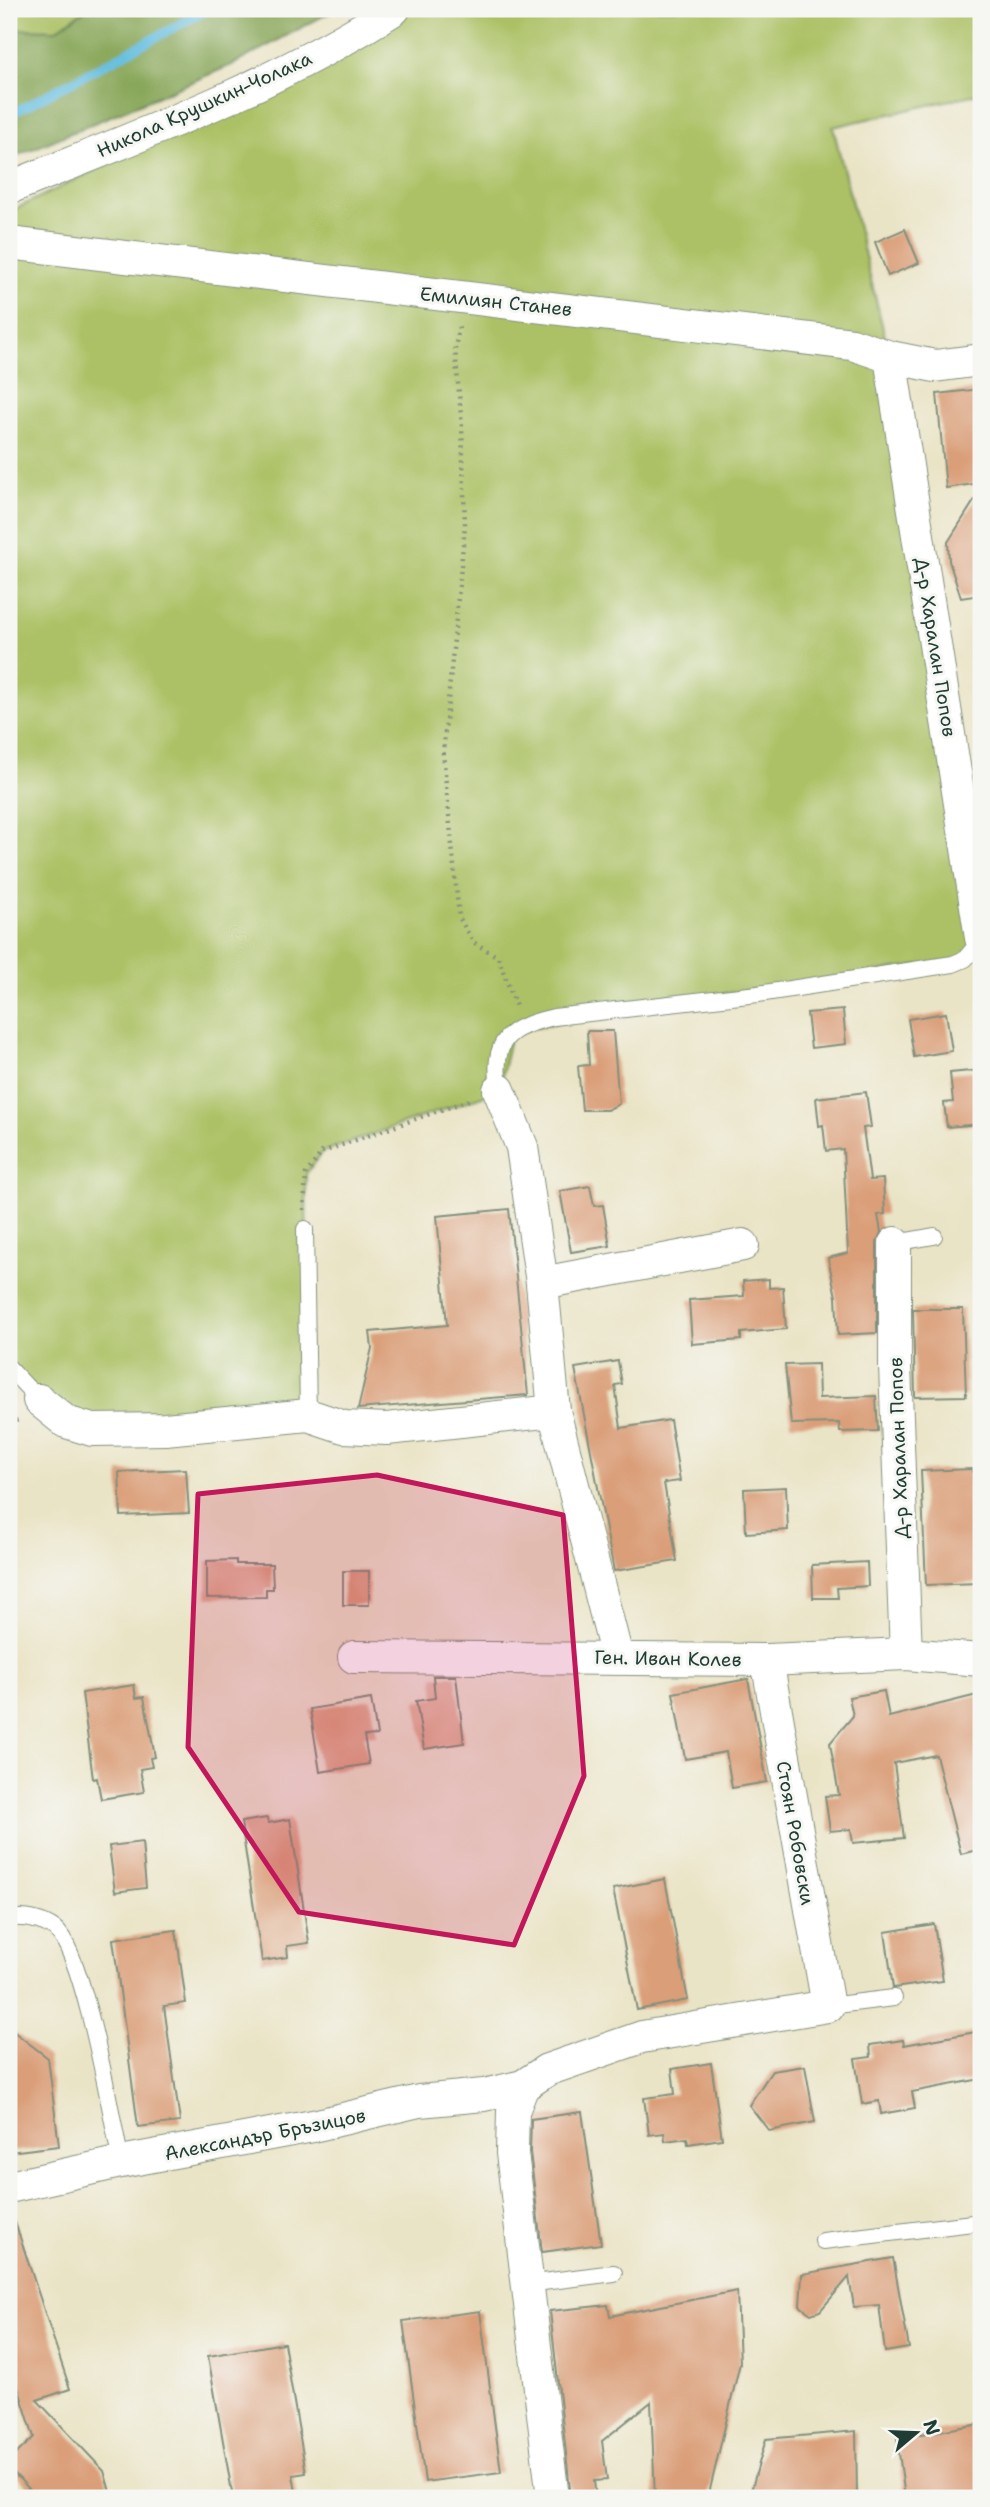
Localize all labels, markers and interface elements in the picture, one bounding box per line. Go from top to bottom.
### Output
street label: Никола Крушкин-Чолака [93,46,316,163]
street label: Емилиян Станев [419,281,573,322]
street label: Д-р Харалан Попов [909,556,962,739]
street label: Д-р Харалан Попов [883,1357,914,1539]
street label: Ген. Иван Колев [594,1645,742,1672]
street label: Стоян Робовски [771,1759,820,1907]
street label: Александър Бръзицов [162,2103,368,2166]
north arrow [881,2398,951,2468]
text: N [917,2416,946,2439]

